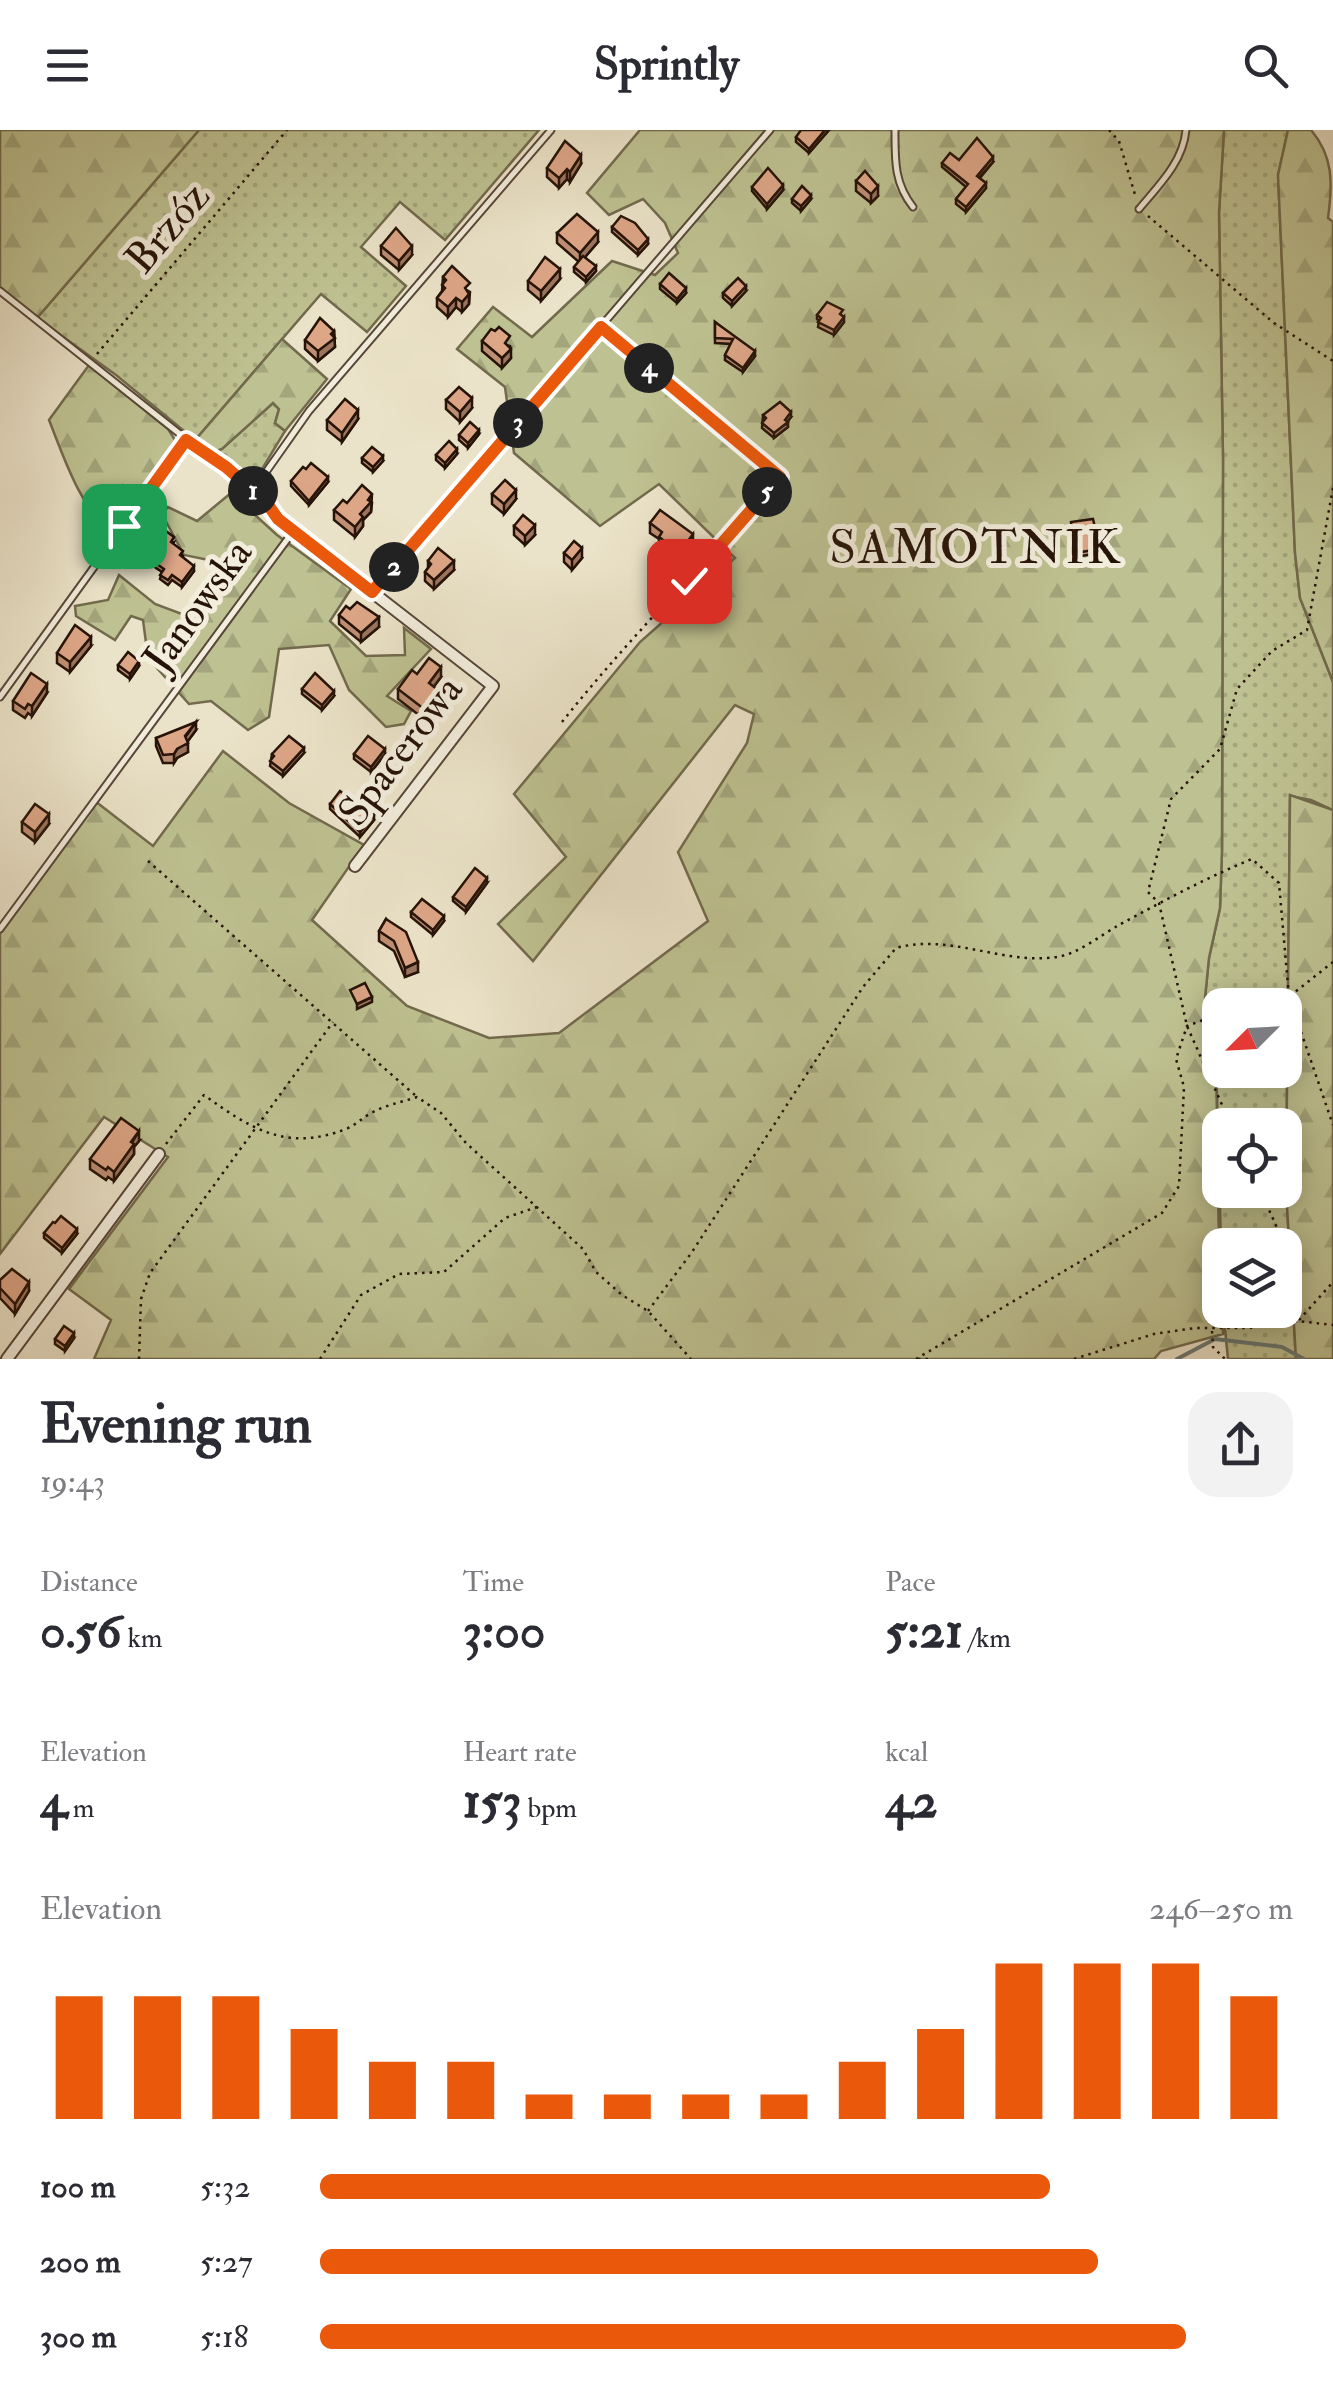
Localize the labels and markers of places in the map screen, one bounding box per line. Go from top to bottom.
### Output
pin: 4 [624,343,674,393]
pin: 3 [493,398,543,448]
pin: 1 [228,466,278,516]
pin: 5 [742,467,792,517]
pin [82,484,167,569]
pin [647,539,732,624]
pin: 2 [369,542,419,592]

